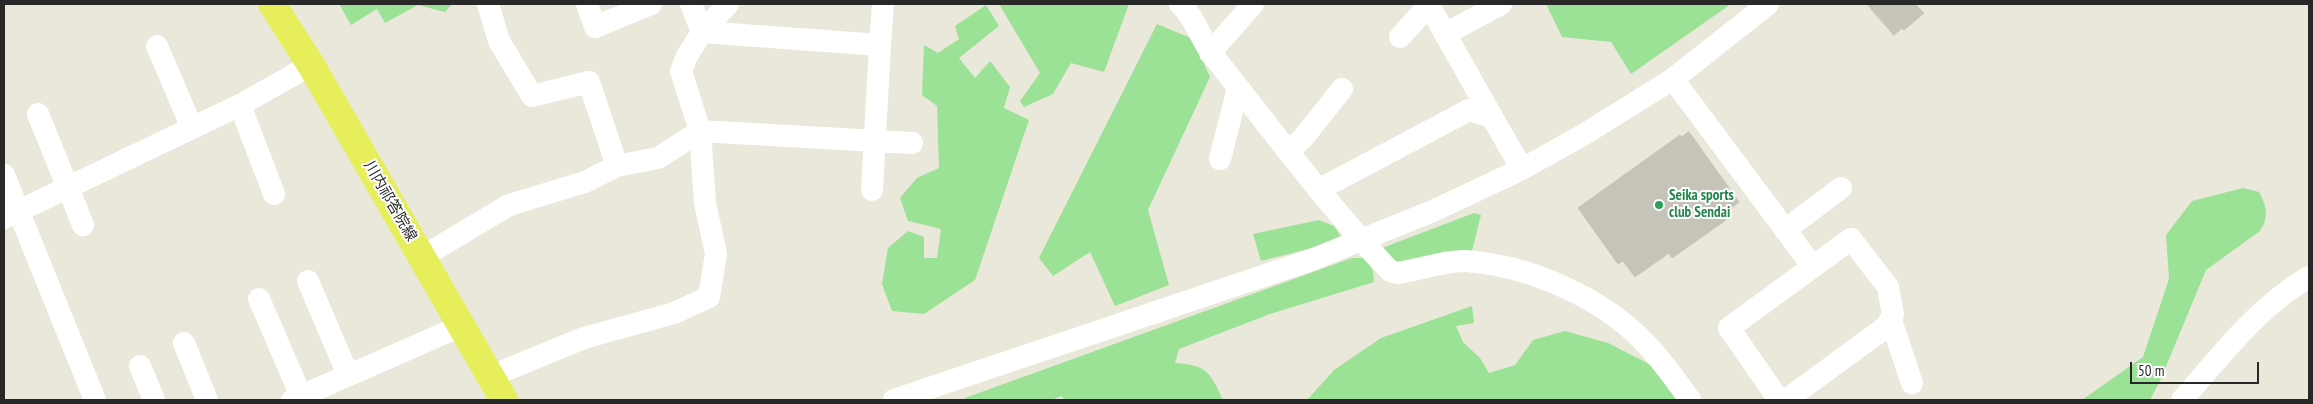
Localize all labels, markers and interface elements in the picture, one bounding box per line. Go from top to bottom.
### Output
street label: 川内祁答院線 [360,158,420,244]
place label: Seika sports club Sendai [1669,187,1734,222]
marker: Seika sports club Sendai [1653,199,1665,211]
scale bar [2133,352,2262,384]
text: 50 m [2138,361,2164,380]

